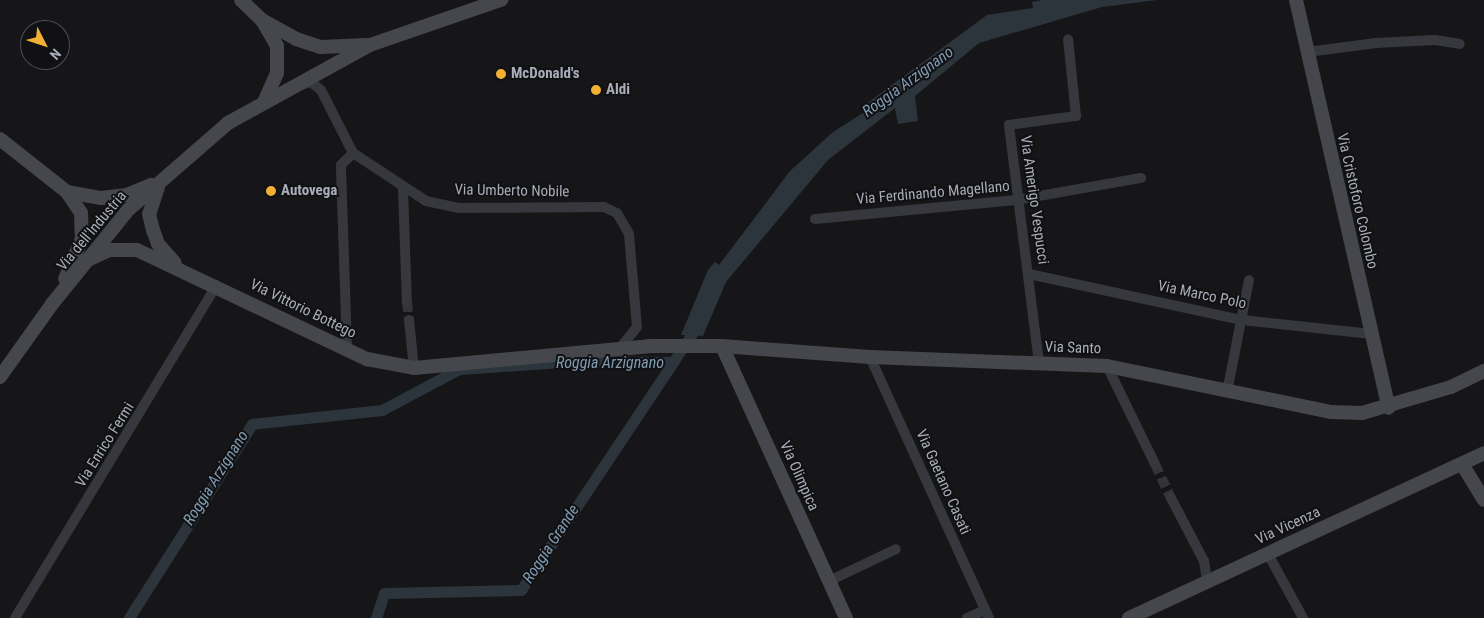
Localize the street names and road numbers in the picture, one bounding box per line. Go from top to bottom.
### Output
street label: Via Cristoforo Colombo [1333,131,1381,271]
street label: Via Amerigo Vespucci [1016,135,1052,265]
street label: Via Ferdinando Magellano [856,177,1010,209]
street label: Via Umberto Nobile [454,181,570,201]
street label: Via dell'Industria [53,187,131,275]
street label: Via Vittorio Bottego [247,275,359,343]
street label: Via Marco Polo [1156,277,1248,313]
street label: Via Santo [1044,338,1102,358]
street label: Via Enrico Fermi [72,399,138,491]
street label: Via Gaetano Casati [912,427,974,537]
street label: Via Olimpica [776,438,822,514]
street label: Via Vicenza [1253,503,1323,549]

